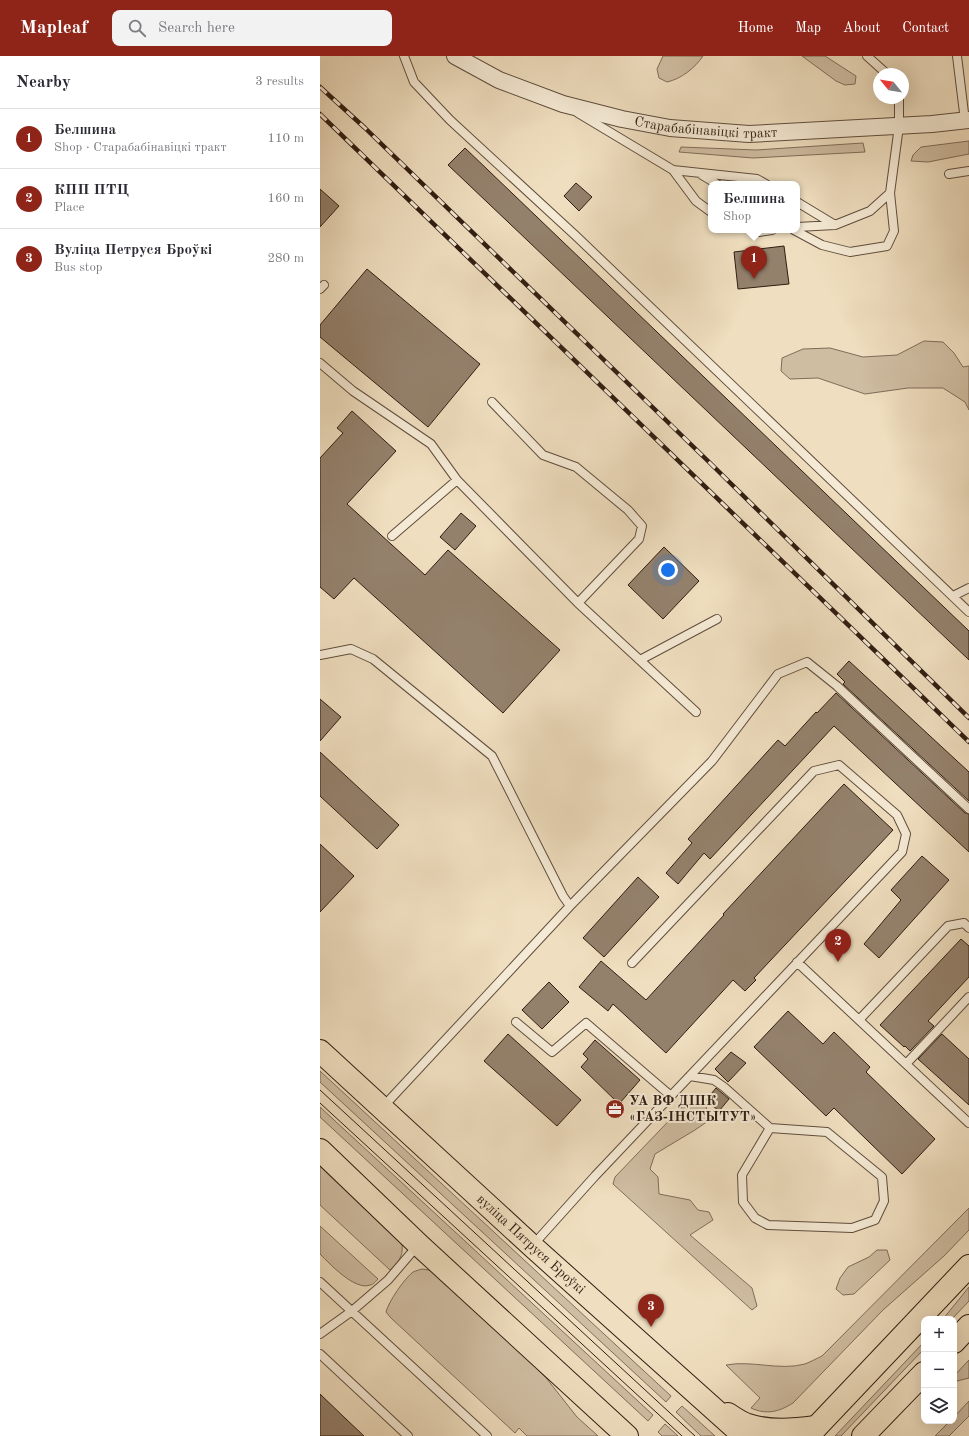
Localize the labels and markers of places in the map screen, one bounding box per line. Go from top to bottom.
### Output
pin: 1 [741,246,767,279]
pin: 2 [825,929,851,962]
place label: УА ВФ ДІПК «ГАЗ-ІНСТЫТУТ» [629,1094,757,1124]
office icon: УА ВФ ДІПК «ГАЗ-ІНСТЫТУТ» [604,1098,626,1120]
pin: 3 [638,1294,664,1327]

